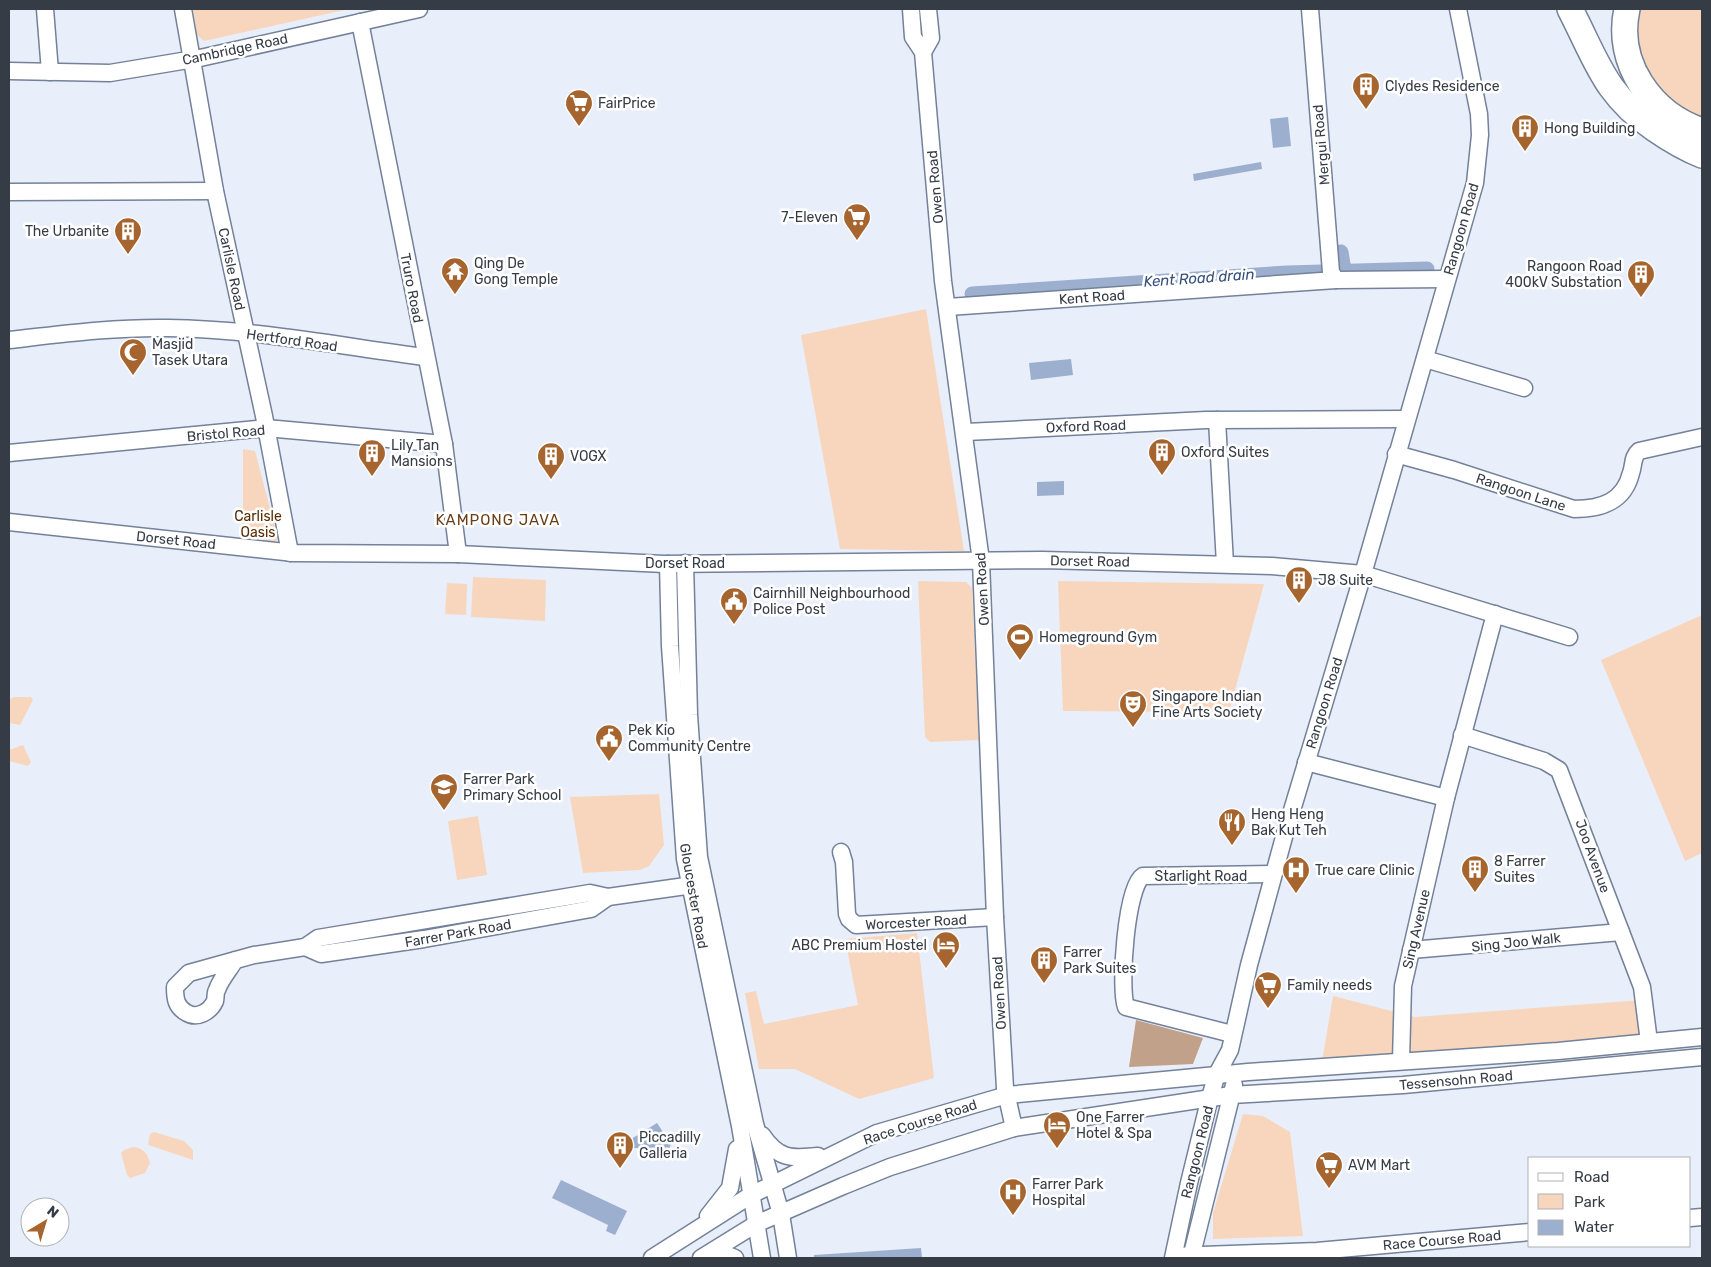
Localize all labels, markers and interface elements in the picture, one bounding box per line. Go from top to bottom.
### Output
street label: Cambridge Road [181,30,290,69]
building icon: Clydes Residence [1351,71,1381,110]
place label: Clydes Residence [1385,78,1500,95]
supermarket icon: FairPrice [564,88,594,127]
place label: FairPrice [598,95,656,112]
street label: Mergui Road [1310,104,1333,186]
building icon: Hong Building [1510,113,1540,152]
place label: Hong Building [1544,120,1635,137]
street label: Owen Road [924,150,947,224]
street label: Rangoon Road [1440,181,1483,277]
supermarket icon: 7-Eleven [842,202,872,241]
place label: 7-Eleven [781,209,838,226]
building icon: The Urbanite [113,216,143,255]
place label: The Urbanite [25,223,109,240]
street label: Carlisle Road [214,226,249,312]
street label: Truro Road [396,252,427,324]
place label: Qing De Gong Temple [474,255,558,288]
temple icon: Qing De Gong Temple [440,256,470,295]
place label: Rangoon Road 400kV Substation [1505,258,1622,291]
building icon: Rangoon Road 400kV Substation [1626,259,1656,298]
water label: Kent Road drain [1143,265,1255,291]
street label: Kent Road [1058,287,1126,308]
street label: Hertford Road [245,326,339,355]
place label: Masjid Tasek Utara [152,336,228,369]
mosque icon: Masjid Tasek Utara [118,337,148,376]
street label: Oxford Road [1046,417,1126,436]
street label: Bristol Road [186,422,266,445]
place label: Lily Tan Mansions [391,437,453,470]
building icon: Oxford Suites [1147,437,1177,476]
building icon: Lily Tan Mansions [357,438,387,477]
building icon: VOGX [536,441,566,480]
place label: Oxford Suites [1181,444,1269,461]
place label: VOGX [570,448,607,465]
street label: Rangoon Lane [1474,470,1568,515]
park label: Carlisle Oasis [234,508,282,541]
district label: KAMPONG JAVA [436,511,560,529]
street label: Dorset Road [135,528,217,553]
street label: Owen Road [972,552,993,626]
street label: Dorset Road [1050,552,1130,571]
street label: Dorset Road [645,555,725,572]
building icon: J8 Suite [1284,565,1314,604]
place label: J8 Suite [1318,572,1373,589]
place label: Cairnhill Neighbourhood Police Post [753,585,910,618]
public building icon: Cairnhill Neighbourhood Police Post [719,586,749,625]
sports icon: Homeground Gym [1005,622,1035,661]
place label: Homeground Gym [1039,629,1157,646]
street label: Rangoon Road [1302,655,1346,751]
place label: Singapore Indian Fine Arts Society [1152,688,1263,721]
theatre icon: Singapore Indian Fine Arts Society [1118,689,1148,728]
place label: Pek Kio Community Centre [628,722,751,755]
public building icon: Pek Kio Community Centre [594,723,624,762]
place label: Farrer Park Primary School [463,771,561,804]
school or university icon: Farrer Park Primary School [429,772,459,811]
place label: Heng Heng Bak Kut Teh [1251,806,1327,839]
restaurant icon: Heng Heng Bak Kut Teh [1217,807,1247,846]
street label: Joo Avenue [1571,817,1614,895]
street label: Gloucester Road [676,842,711,950]
place label: 8 Farrer Suites [1494,853,1546,886]
building icon: 8 Farrer Suites [1460,854,1490,893]
hospital icon: True care Clinic [1281,855,1311,894]
place label: True care Clinic [1315,862,1415,879]
street label: Starlight Road [1155,868,1247,885]
street label: Sing Avenue [1399,888,1434,971]
street label: Worcester Road [865,911,967,934]
street label: Farrer Park Road [403,916,513,951]
street label: Sing Joo Walk [1471,929,1562,956]
hotel icon: ABC Premium Hostel [931,930,961,969]
place label: ABC Premium Hostel [791,937,927,954]
place label: Farrer Park Suites [1063,944,1136,977]
building icon: Farrer Park Suites [1029,945,1059,984]
street label: Owen Road [989,956,1010,1030]
supermarket icon: Family needs [1253,970,1283,1009]
place label: Family needs [1287,977,1372,994]
street label: Tessensohn Road [1399,1067,1514,1094]
street label: Race Course Road [861,1096,979,1149]
street label: Rangoon Road [1178,1104,1217,1200]
place label: One Farrer Hotel & Spa [1076,1109,1152,1142]
hotel icon: One Farrer Hotel & Spa [1042,1110,1072,1149]
place label: Piccadilly Galleria [639,1129,701,1162]
building icon: Piccadilly Galleria [605,1130,635,1169]
supermarket icon: AVM Mart [1314,1150,1344,1189]
place label: AVM Mart [1348,1157,1411,1174]
legend [1528,1157,1691,1247]
text: Road [1574,1168,1610,1186]
place label: Farrer Park Hospital [1032,1176,1104,1209]
hospital icon: Farrer Park Hospital [998,1177,1028,1216]
text: Park [1574,1193,1605,1211]
north arrow [20,1197,70,1247]
text: N [43,1202,62,1222]
text: Water [1574,1218,1614,1236]
street label: Race Course Road [1382,1227,1502,1254]

